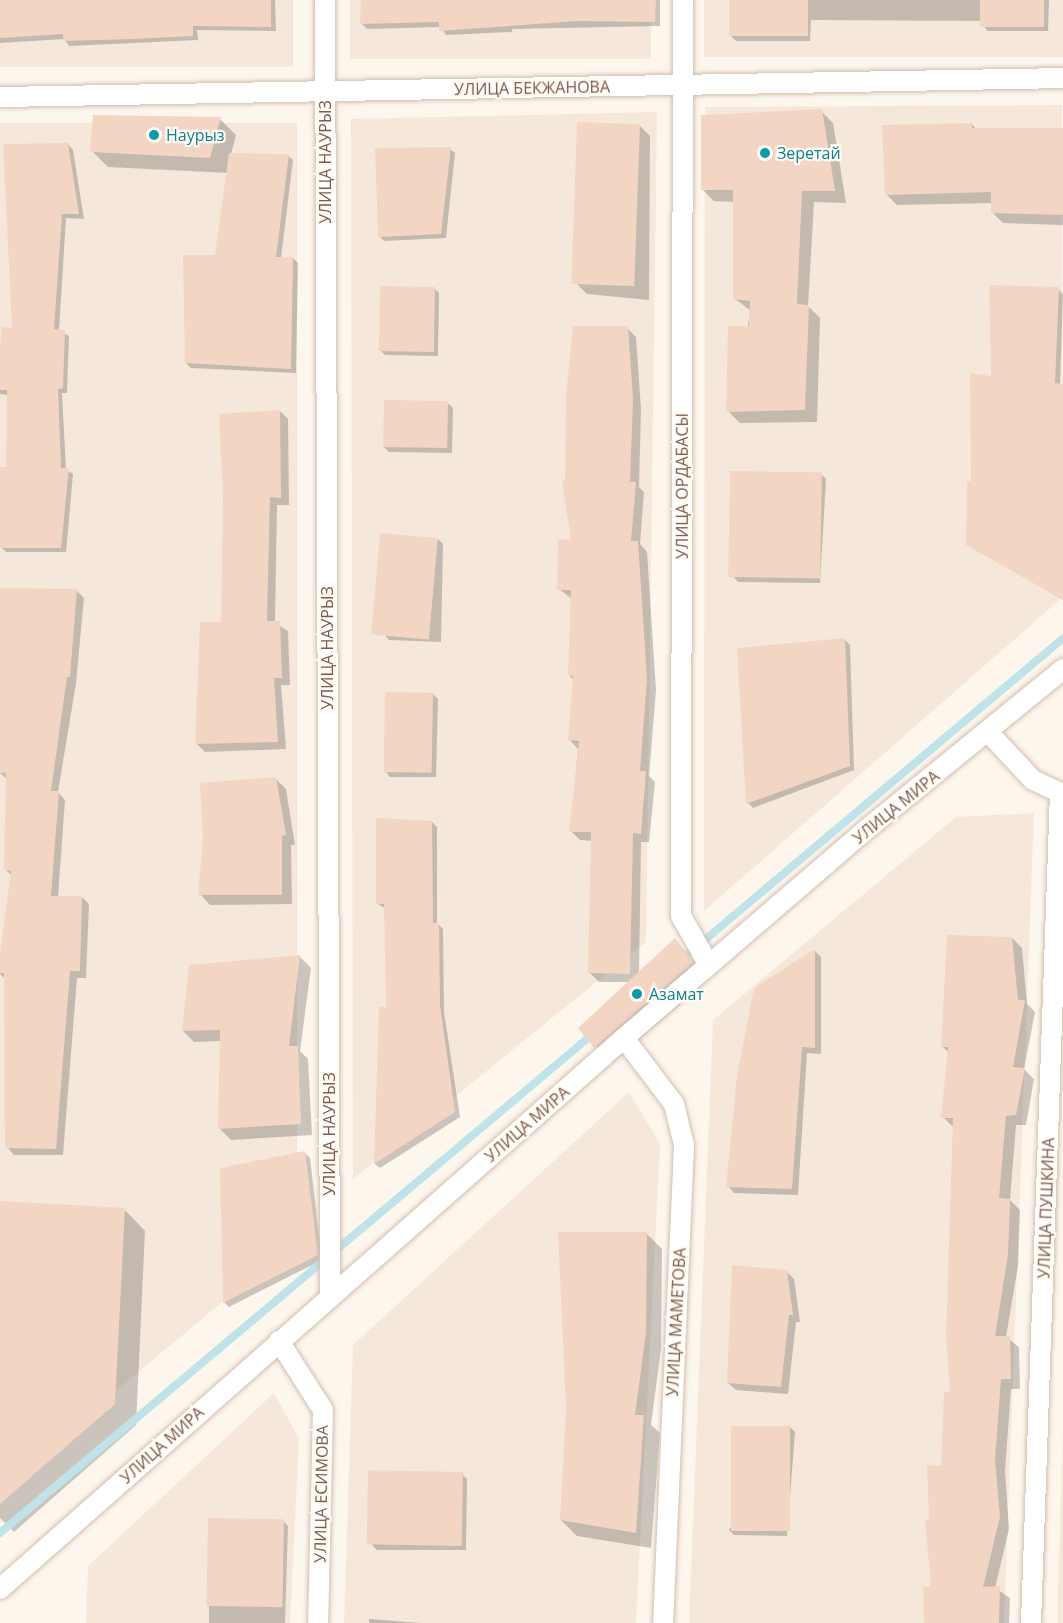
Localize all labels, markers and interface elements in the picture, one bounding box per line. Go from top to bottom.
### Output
street label: УЛИЦА БЕКЖАНОВА [454,77,610,99]
street label: УЛИЦА НАУРЫЗ [315,100,335,224]
place label: Наурыз [166,125,225,145]
marker: Наурыз [147,128,161,142]
place label: Зеретай [777,143,841,163]
marker: Зеретай [758,146,772,160]
street label: УЛИЦА ОРДАБАСЫ [672,413,692,559]
street label: УЛИЦА НАУРЫЗ [317,586,337,710]
street label: УЛИЦА МИРА [849,766,943,848]
place label: Азамат [649,984,704,1004]
marker: Азамат [630,987,644,1001]
street label: УЛИЦА НАУРЫЗ [319,1072,339,1196]
street label: УЛИЦА МИРА [481,1082,573,1166]
street label: УЛИЦА ПУШКИНА [1034,1137,1058,1279]
street label: УЛИЦА МАМЕТОВА [663,1247,689,1397]
street label: УЛИЦА МИРА [116,1403,208,1487]
street label: УЛИЦА ЕСИМОВА [310,1425,332,1563]

